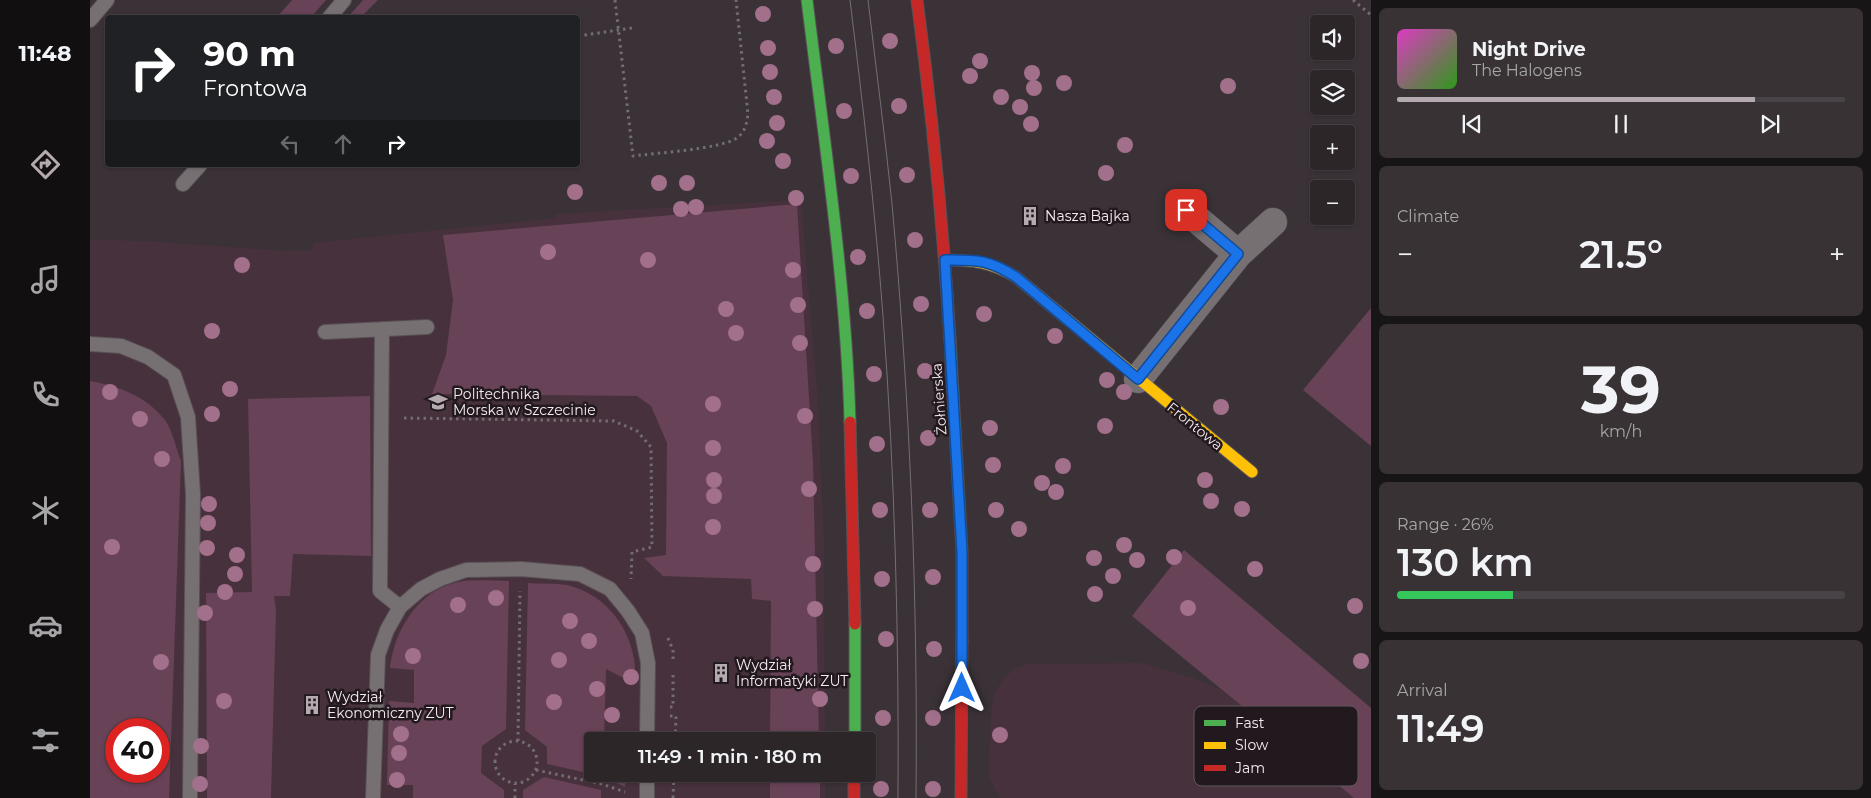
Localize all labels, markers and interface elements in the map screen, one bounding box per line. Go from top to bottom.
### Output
map controls [1310,15,1355,225]
button: sound [1310,15,1355,60]
text: 90 m [203,32,296,75]
icon: right [120,35,185,100]
text: Night Drive [1472,38,1586,61]
text: 11:48 [19,40,71,67]
text: The Halogens [1472,61,1582,80]
button: layers [1310,70,1355,115]
text: Frontowa [203,75,308,102]
icon: previous [1458,110,1486,138]
icon: pause [1607,110,1635,138]
icon: next [1756,110,1784,138]
button: + [1310,125,1355,170]
icon: left [276,130,304,158]
icon: ahead [329,130,357,158]
icon: right [382,130,410,158]
icon: directions [28,147,63,182]
button: − [1310,180,1355,225]
pin [1165,189,1207,231]
icon: arrive [1172,196,1200,224]
building icon: Nasza Bajka [1019,205,1041,227]
place label: Nasza Bajka [1045,207,1130,225]
text: Climate [1397,207,1459,226]
text: 21.5° [1579,231,1663,278]
text: − [1397,237,1413,271]
text: + [1829,237,1845,271]
icon: music [28,262,63,297]
text: 39 [1581,350,1661,429]
street label: Żołnierska [928,362,950,436]
icon: phone [28,377,63,412]
place label: Politechnika Morska w Szczecinie [453,385,596,419]
school or university icon: Politechnika Morska w Szczecinie [427,391,449,413]
street label: Frontowa [1163,398,1227,454]
text: km/h [1600,422,1642,441]
icon: climate [28,493,63,528]
text: Range · 26% [1397,515,1494,534]
text: 130 km [1397,539,1534,586]
icon: car [28,608,63,643]
place label: Wydział Informatyki ZUT [736,656,848,690]
position arrow [935,661,987,713]
building icon: Wydział Informatyki ZUT [710,662,732,684]
text: Arrival [1397,681,1447,700]
place label: Wydział Ekonomiczny ZUT [327,688,454,722]
building icon: Wydział Ekonomiczny ZUT [301,694,323,716]
text: 11:49 [1397,705,1485,752]
legend [1194,706,1358,786]
text: Fast [1235,714,1265,732]
speed limit sign: 40 [105,718,170,783]
icon: filters [28,723,63,758]
text: Slow [1235,736,1269,754]
text: 11:49 · 1 min · 180 m [638,745,822,768]
text: Jam [1234,759,1265,777]

